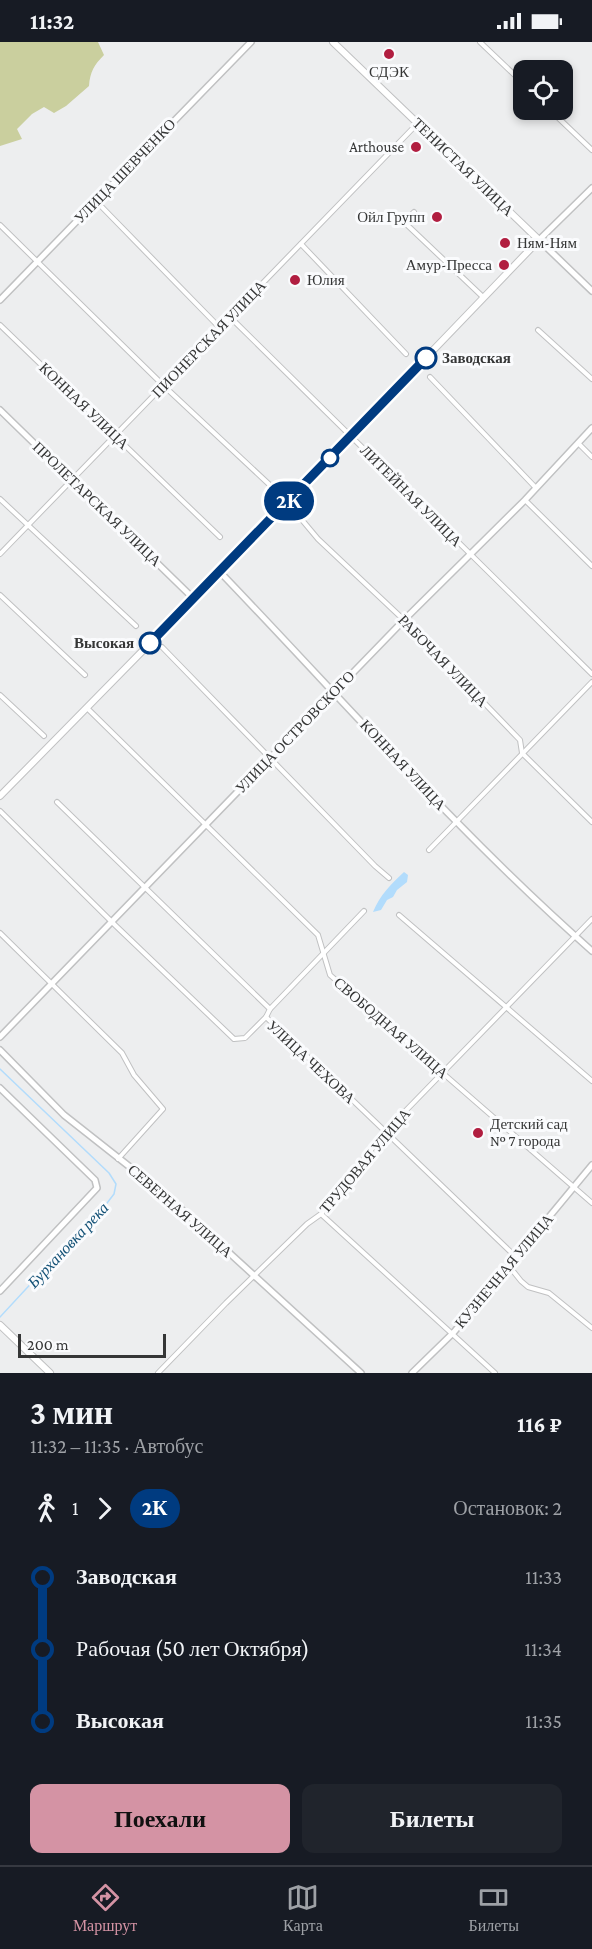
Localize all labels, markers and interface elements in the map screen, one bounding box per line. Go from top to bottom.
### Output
text: 11:32 [30,9,74,34]
marker: СДЭК [382,47,396,61]
map controls [513,60,573,120]
button: locate [513,60,573,120]
place label: СДЭК [369,64,410,80]
street label: ТЕНИСТАЯ УЛИЦА [409,115,517,219]
street label: УЛИЦА ШЕВЧЕНКО [71,116,179,226]
place label: Arthouse [349,139,404,155]
marker: Arthouse [409,140,423,154]
place label: Ойл Групп [357,209,425,225]
marker: Ойл Групп [430,210,444,224]
place label: Ням-Ням [517,235,577,251]
marker: Ням-Ням [498,236,512,250]
place label: Амур-Пресса [406,257,492,273]
marker: Амур-Пресса [497,258,511,272]
place label: Юлия [307,272,345,288]
marker: Юлия [288,273,302,287]
street label: ПИОНЕРСКАЯ УЛИЦА [149,277,269,401]
marker: Заводская [415,347,437,369]
place label: Заводская [442,350,511,366]
street label: КОННАЯ УЛИЦА [36,359,132,453]
street label: ПРОЛЕТАРСКАЯ УЛИЦА [30,439,164,570]
street label: ЛИТЕЙНАЯ УЛИЦА [357,442,465,550]
unlabelled marker [321,449,339,467]
line badge: 2К [262,482,316,520]
text: 2К [276,489,302,513]
street label: РАБОЧАЯ УЛИЦА [395,612,491,710]
marker: Высокая [139,632,161,654]
place label: Высокая [74,635,134,651]
street label: УЛИЦА ОСТРОВСКОГО [232,667,358,796]
street label: КОННАЯ УЛИЦА [357,717,449,813]
street label: СВОБОДНАЯ УЛИЦА [331,974,451,1082]
street label: УЛИЦА ЧЕХОВА [264,1017,358,1107]
street label: ТРУДОВАЯ УЛИЦА [317,1105,414,1217]
place label: Детский сад № 7 города [490,1116,568,1149]
marker: Детский сад № 7 города [471,1126,485,1140]
street label: СЕВЕРНАЯ УЛИЦА [125,1161,235,1261]
water label: Бурхановка река [24,1199,112,1292]
street label: КУЗНЕЧНАЯ УЛИЦА [452,1211,556,1331]
scale bar [18,1331,166,1358]
text: 200 m [27,1336,69,1353]
text: 3 мин [30,1394,113,1431]
text: 116 ₽ [517,1412,562,1437]
text: 11:32 – 11:35 · Автобус [30,1435,203,1457]
icon: walk [30,1492,63,1525]
icon: forward [88,1492,121,1525]
text: 2К [142,1496,168,1520]
text: 1 [72,1497,79,1519]
text: Остановок: 2 [453,1497,562,1519]
text: Заводская [76,1564,177,1589]
text: 11:33 [525,1566,562,1588]
text: Рабочая (50 лет Октября) [76,1636,309,1661]
text: 11:34 [524,1638,562,1660]
text: Высокая [76,1708,164,1733]
text: 11:35 [525,1710,562,1732]
button: Поехали [30,1784,290,1853]
button: Билеты [302,1784,562,1853]
tab: Маршрут [73,1881,137,1935]
tab: Карта [283,1881,323,1935]
tab: Билеты [469,1881,519,1935]

